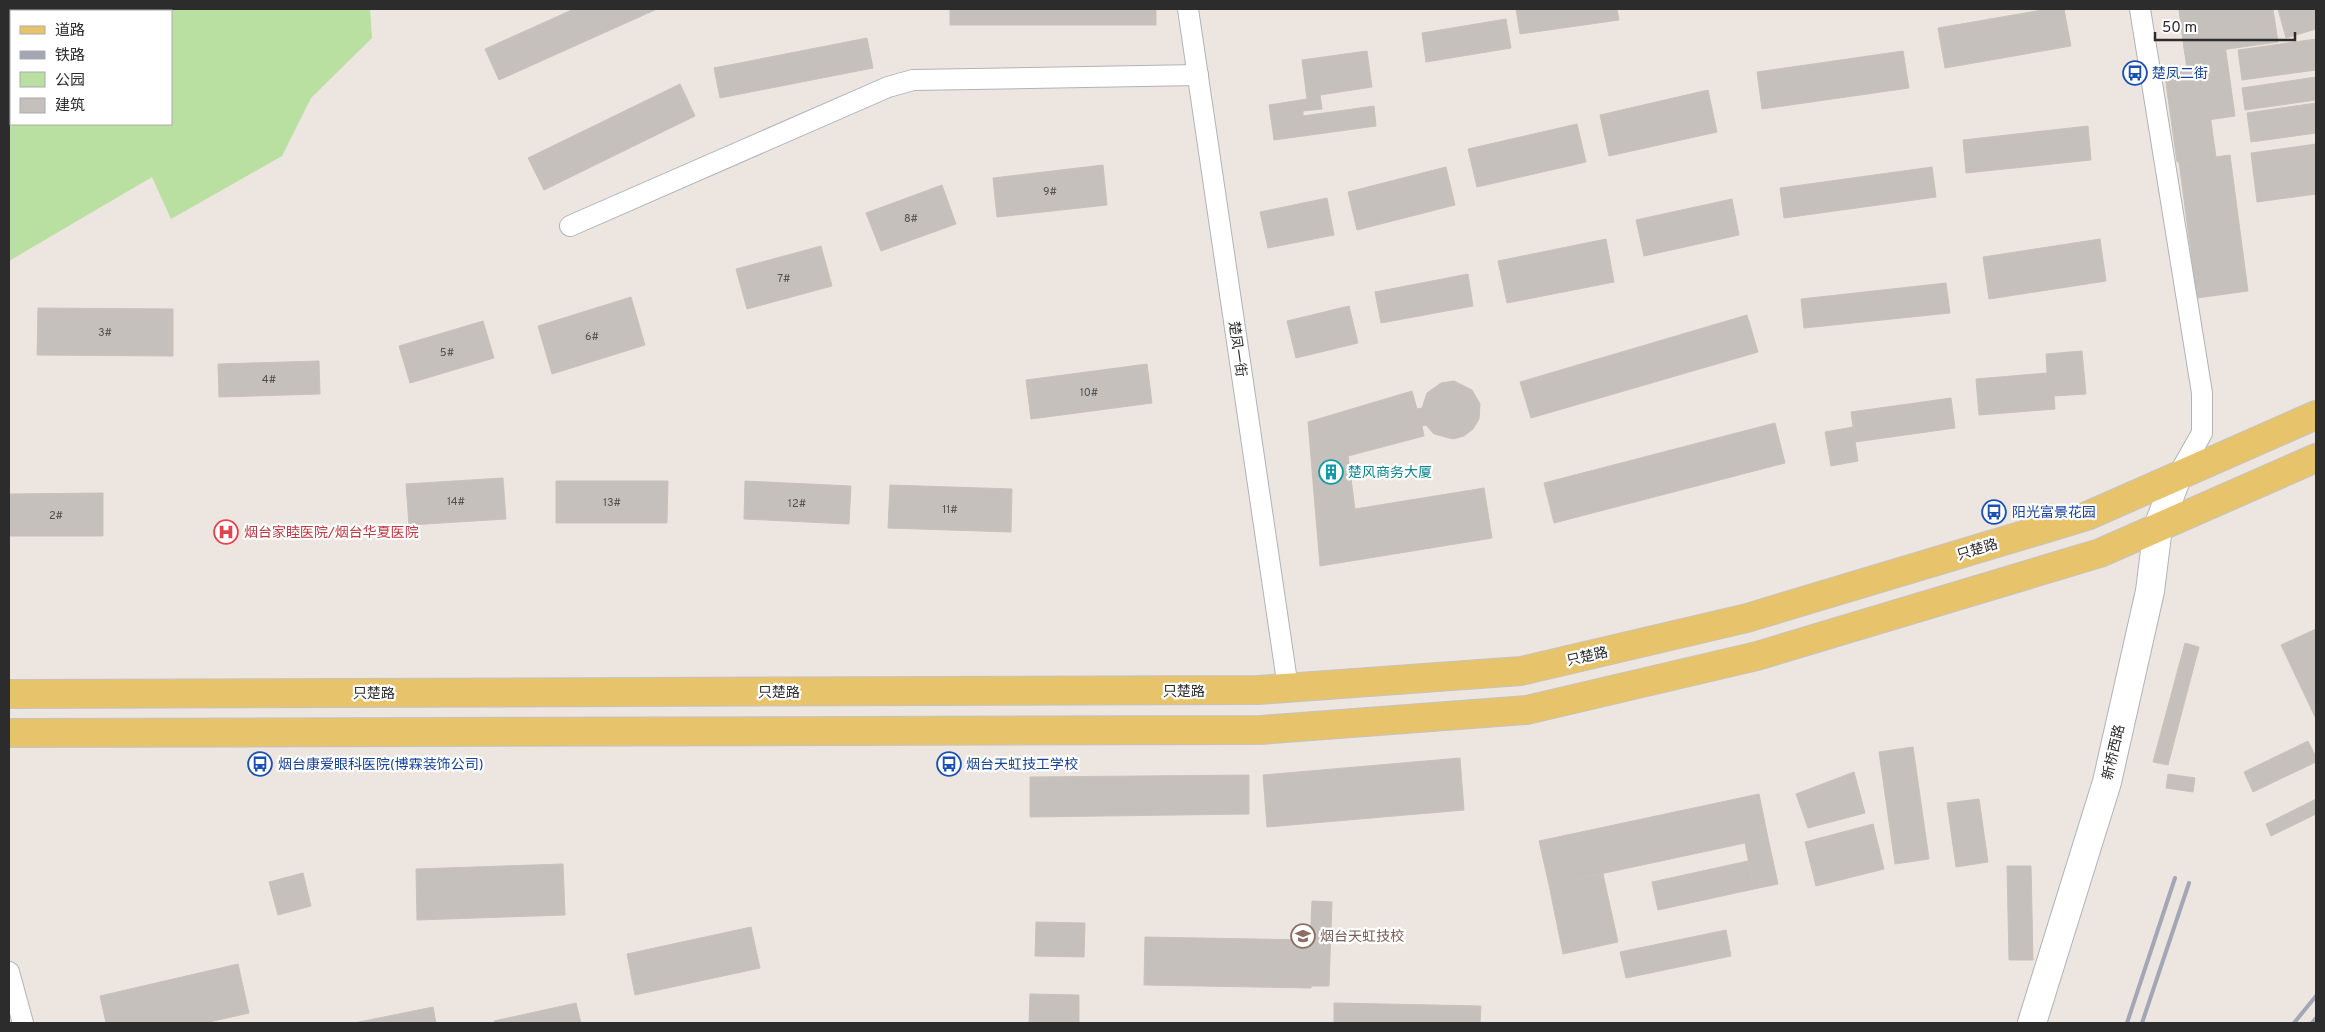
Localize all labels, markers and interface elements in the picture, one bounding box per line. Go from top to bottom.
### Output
legend [10,10,172,125]
scale bar [2155,10,2295,42]
text: 50 m [2162,19,2197,38]
text: 道路 [55,22,85,41]
text: 铁路 [55,47,85,66]
bus stop icon: 楚凤二街 [2122,60,2148,86]
place label: 楚凤二街 [2152,66,2208,83]
text: 公园 [55,72,85,91]
text: 建筑 [55,97,85,116]
house number: 9# [1043,185,1057,199]
house number: 8# [904,212,918,226]
house number: 7# [777,272,791,286]
street label: 楚凤一街 [1224,320,1249,378]
house number: 3# [98,326,112,340]
house number: 6# [585,330,599,344]
house number: 5# [440,346,454,360]
house number: 4# [262,373,276,387]
house number: 10# [1080,386,1098,400]
building icon: 楚风商务大厦 [1318,459,1344,485]
place label: 楚风商务大厦 [1348,465,1432,482]
house number: 14# [447,495,465,509]
house number: 13# [603,496,621,510]
house number: 12# [788,497,806,511]
bus stop icon: 阳光富景花园 [1981,499,2007,525]
house number: 11# [942,503,958,517]
place label: 阳光富景花园 [2012,505,2096,522]
house number: 2# [49,509,63,523]
hospital icon: 烟台家睦医院/烟台华夏医院 [213,519,239,545]
place label: 烟台家睦医院/烟台华夏医院 [244,524,419,542]
street label: 只楚路 [1955,536,2000,565]
street label: 只楚路 [1565,644,1610,670]
street label: 只楚路 [1163,684,1205,701]
street label: 只楚路 [758,685,800,702]
street label: 只楚路 [353,686,395,703]
street label: 新桥西路 [2100,723,2129,782]
bus stop icon: 烟台康爱眼科医院(博霖装饰公司) [247,751,273,777]
bus stop icon: 烟台天虹技工学校 [936,751,962,777]
place label: 烟台康爱眼科医院(博霖装饰公司) [278,756,484,774]
place label: 烟台天虹技工学校 [966,756,1078,774]
school or university icon: 烟台天虹技校 [1290,923,1316,949]
place label: 烟台天虹技校 [1320,928,1404,946]

